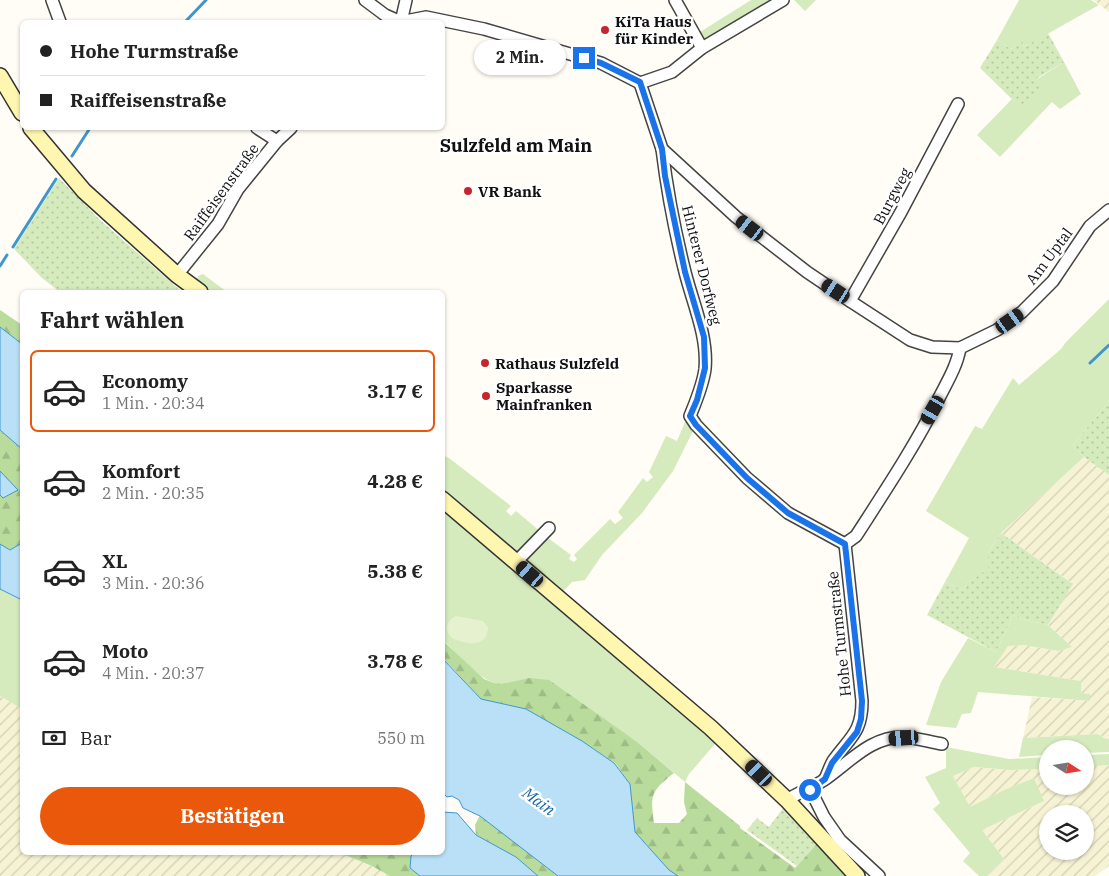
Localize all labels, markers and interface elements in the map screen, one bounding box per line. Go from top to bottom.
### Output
place label: KiTa Haus für Kinder [615,12,694,48]
marker: KiTa Haus für Kinder [599,24,611,36]
text: Hohe Turmstraße [70,39,239,63]
callout: 2 Min. [474,40,566,76]
text: 2 Min. [496,47,544,67]
route end [573,47,595,69]
text: Raiffeisenstraße [70,88,227,112]
district label: Sulzfeld am Main [440,134,592,157]
street label: Raiffeisenstraße [179,140,263,244]
street label: Burgweg [869,164,915,228]
place label: VR Bank [478,182,542,201]
marker: VR Bank [462,185,474,197]
street label: Hinterer Dorfweg [678,203,726,327]
car [733,213,766,243]
street label: Am Uptal [1021,224,1077,288]
car [819,277,852,305]
text: Fahrt wählen [40,305,184,334]
car [993,306,1026,336]
place label: Rathaus Sulzfeld [495,354,620,373]
marker: Rathaus Sulzfeld [479,357,491,369]
icon: car [42,369,87,414]
text: Economy [102,369,188,393]
place label: Sparkasse Mainfranken [496,378,592,414]
text: 3.17 € [367,379,423,403]
marker: Sparkasse Mainfranken [480,390,492,402]
text: 1 Min. · 20:34 [102,393,205,413]
car [919,393,946,427]
icon: car [42,459,87,504]
text: Komfort [102,459,180,483]
text: 4.28 € [367,469,423,493]
text: 2 Min. · 20:35 [102,483,205,503]
icon: car [42,549,87,594]
text: XL [102,549,128,573]
car [513,558,546,590]
text: 5.38 € [367,559,423,583]
street label: Hohe Turmstraße [823,570,855,698]
text: 3 Min. · 20:36 [102,573,205,593]
icon: car [42,639,87,684]
text: Moto [102,639,148,663]
text: 3.78 € [367,649,423,673]
text: 4 Min. · 20:37 [102,663,205,683]
icon: cash [40,724,68,752]
text: Bar [80,726,112,750]
text: 550 m [377,728,425,748]
car [888,729,919,747]
north arrow [1039,740,1094,795]
map controls [1039,740,1094,860]
car [742,757,775,789]
route start [799,779,821,801]
water label: Main [518,782,559,819]
button: Bestätigen [40,787,425,845]
button: layers [1039,805,1094,860]

